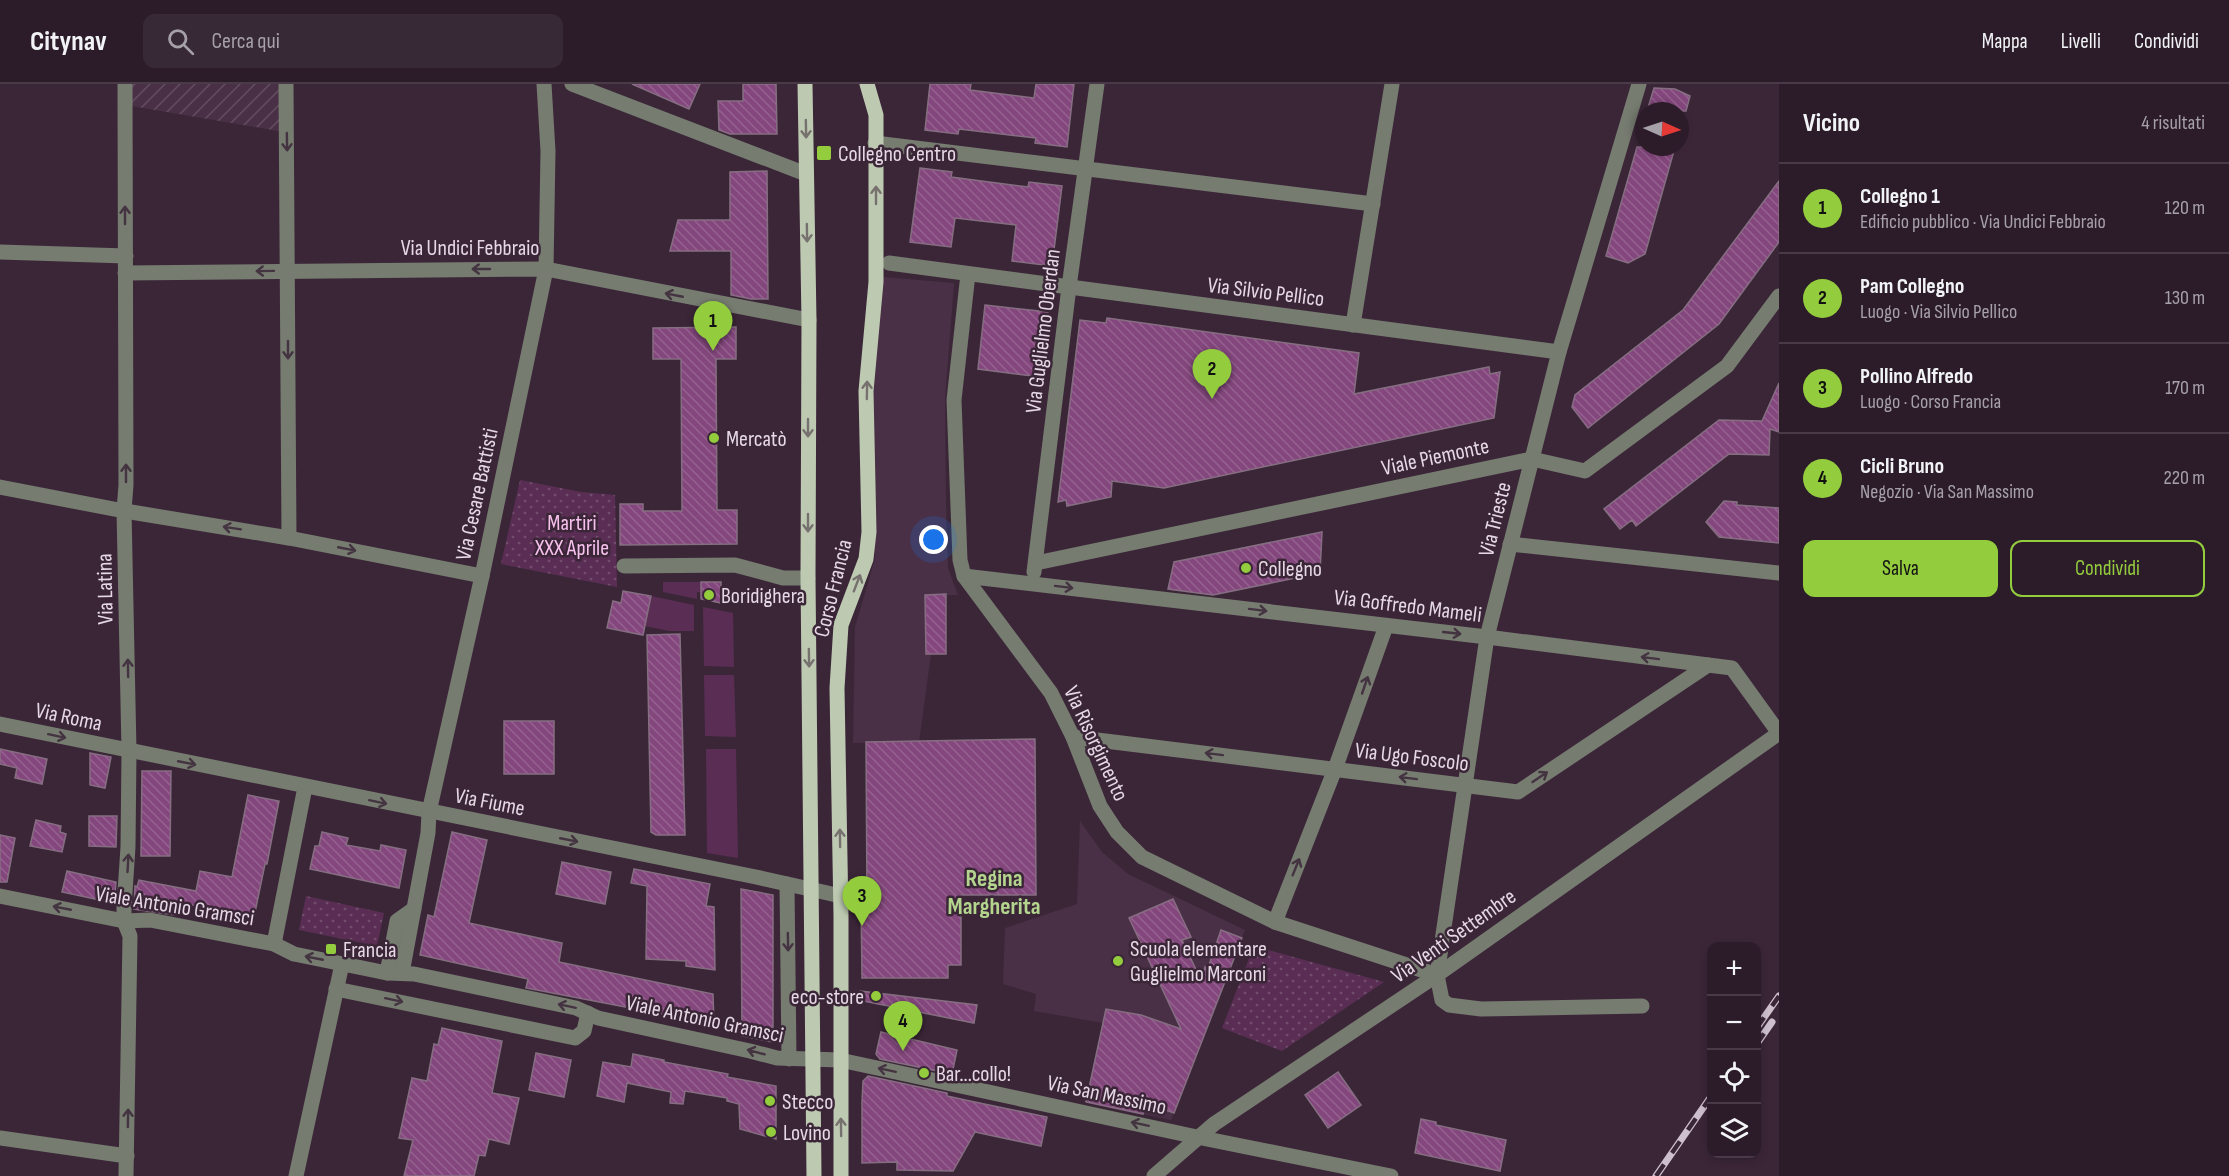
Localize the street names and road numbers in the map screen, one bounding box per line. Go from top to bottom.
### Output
street label: Via Undici Febbraio [401,235,539,262]
street label: Via Guglielmo Oberdan [1020,248,1067,415]
street label: Via Silvio Pellico [1206,272,1326,313]
street label: Via Cesare Battisti [450,426,505,563]
street label: Viale Piemonte [1379,433,1492,482]
street label: Via Trieste [1473,479,1518,559]
street label: Corso Francia [808,537,859,640]
street label: Via Latina [91,553,120,625]
street label: Via Goffredo Mameli [1333,584,1483,629]
street label: Via Risorgimento [1057,682,1134,806]
street label: Via Roma [33,697,105,738]
street label: Via Ugo Foscolo [1353,737,1470,778]
street label: Via Fiume [452,782,527,822]
street label: Viale Antonio Gramsci [93,881,256,932]
street label: Via Venti Settembre [1386,883,1521,989]
street label: Viale Antonio Gramsci [623,990,786,1049]
street label: Via San Massimo [1045,1070,1169,1121]

